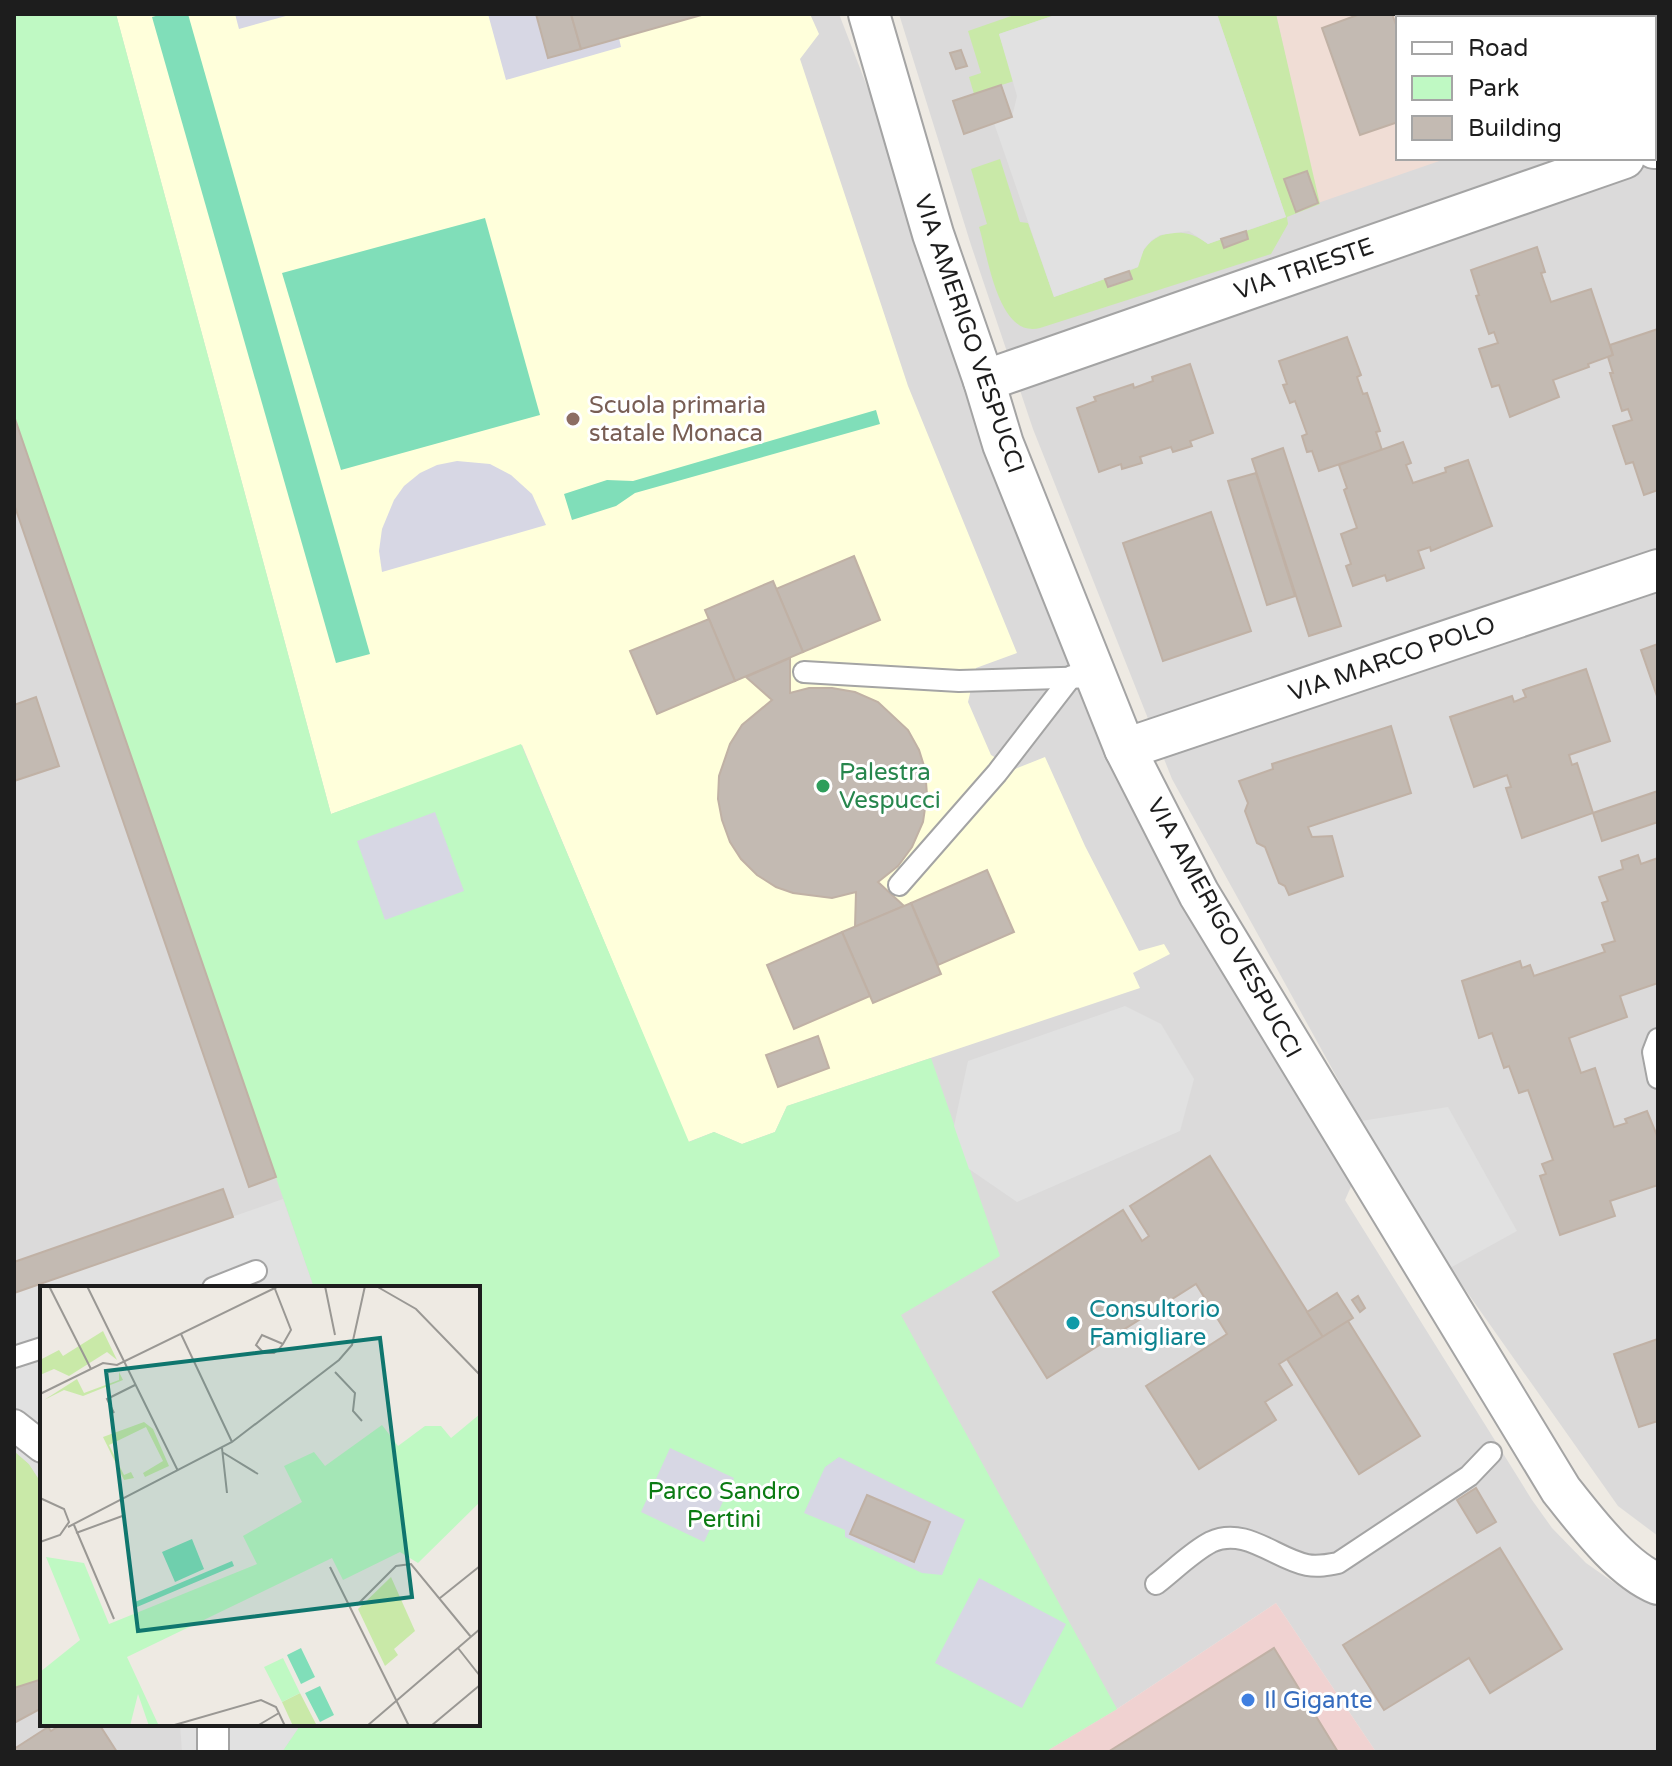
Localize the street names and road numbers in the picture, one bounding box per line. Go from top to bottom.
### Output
street label: VIA AMERIGO VESPUCCI [908,191,1030,477]
street label: VIA TRIESTE [1231,232,1377,306]
street label: VIA MARCO POLO [1285,610,1499,708]
street label: VIA AMERIGO VESPUCCI [1140,793,1308,1063]

